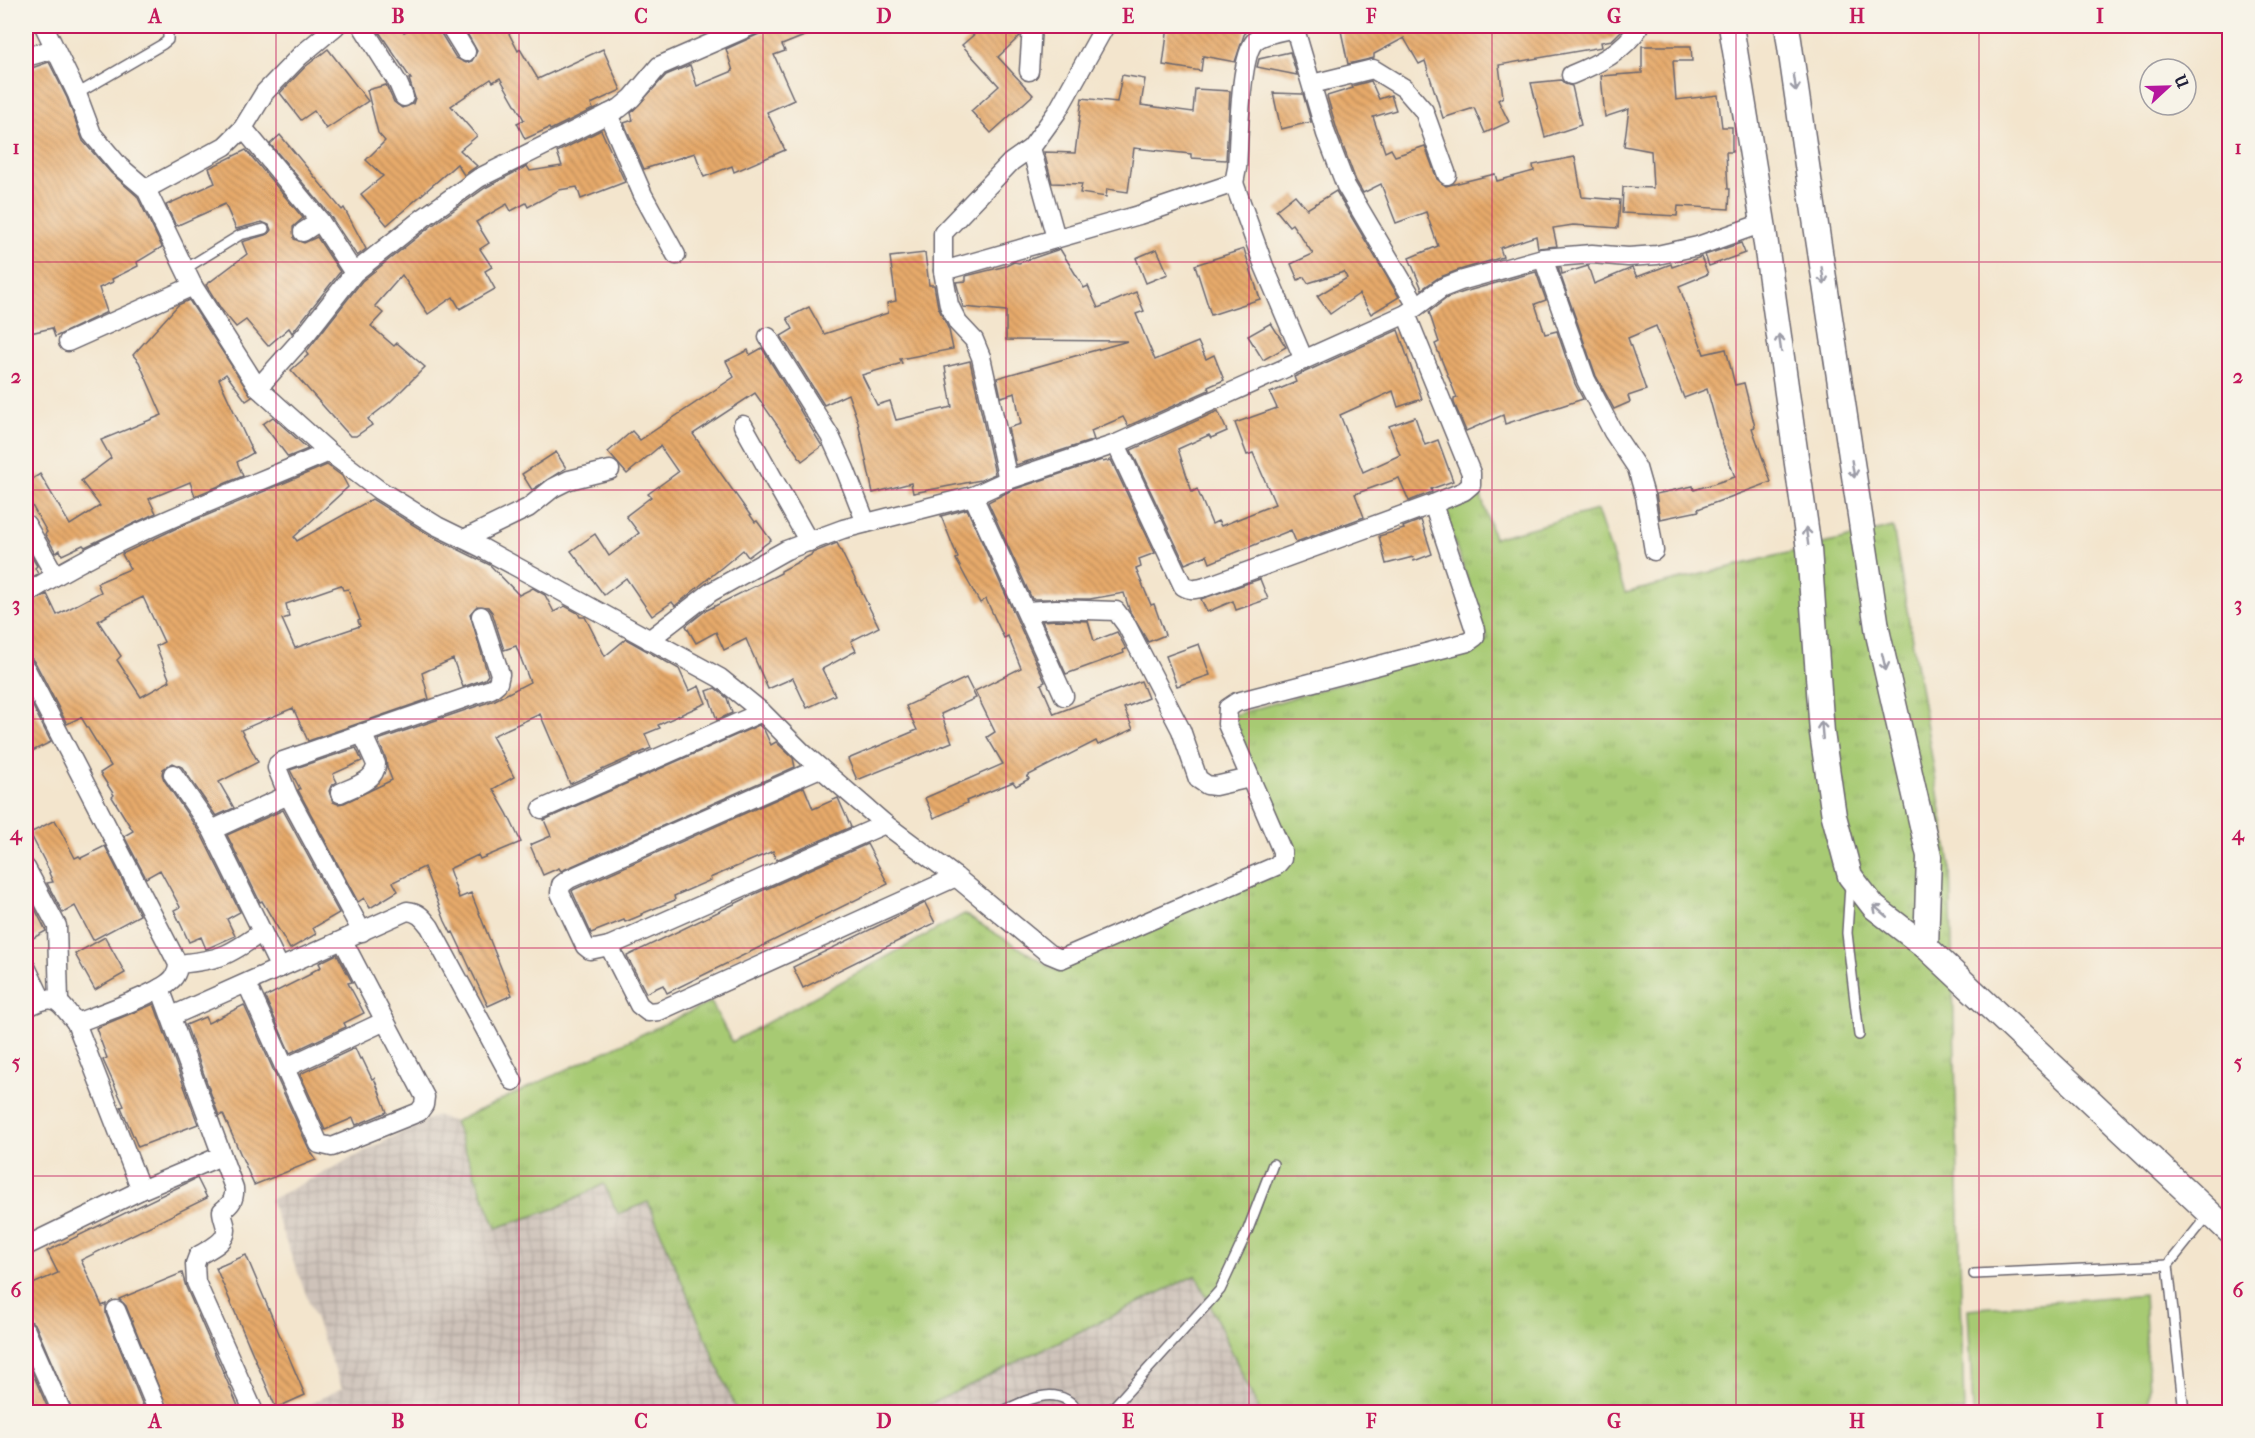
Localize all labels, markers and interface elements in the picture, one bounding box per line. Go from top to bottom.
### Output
text: A [147,5,163,28]
text: B [391,5,405,28]
text: C [634,5,648,28]
text: D [876,5,892,28]
text: E [1122,5,1134,28]
text: F [1365,5,1377,28]
text: G [1607,5,1621,28]
text: H [1849,5,1865,28]
text: I [2096,5,2104,28]
north arrow [2138,57,2198,117]
text: U [2170,71,2193,91]
one-way arrow [1790,73,1801,93]
text: 1 [12,136,20,159]
text: 1 [2234,136,2242,159]
one-way arrow [1818,266,1829,286]
one-way arrow [1774,334,1785,353]
text: 2 [11,365,21,388]
text: 2 [2233,365,2243,388]
one-way arrow [1847,459,1858,479]
one-way arrow [1801,527,1812,546]
text: 3 [12,593,20,616]
text: 3 [2234,593,2242,616]
one-way arrow [1879,651,1890,671]
one-way arrow [1816,721,1827,741]
text: 4 [9,822,23,846]
text: 4 [2231,822,2245,846]
one-way arrow [1872,905,1888,918]
text: 5 [12,1051,21,1074]
text: 5 [2234,1051,2243,1074]
text: 6 [11,1279,23,1302]
text: 6 [2233,1279,2245,1302]
text: A [147,1410,163,1433]
text: B [391,1410,405,1433]
text: C [634,1410,648,1433]
text: D [876,1410,892,1433]
text: E [1122,1410,1134,1433]
text: F [1365,1410,1377,1433]
text: G [1607,1410,1621,1433]
text: H [1849,1410,1865,1433]
text: I [2096,1410,2104,1433]

